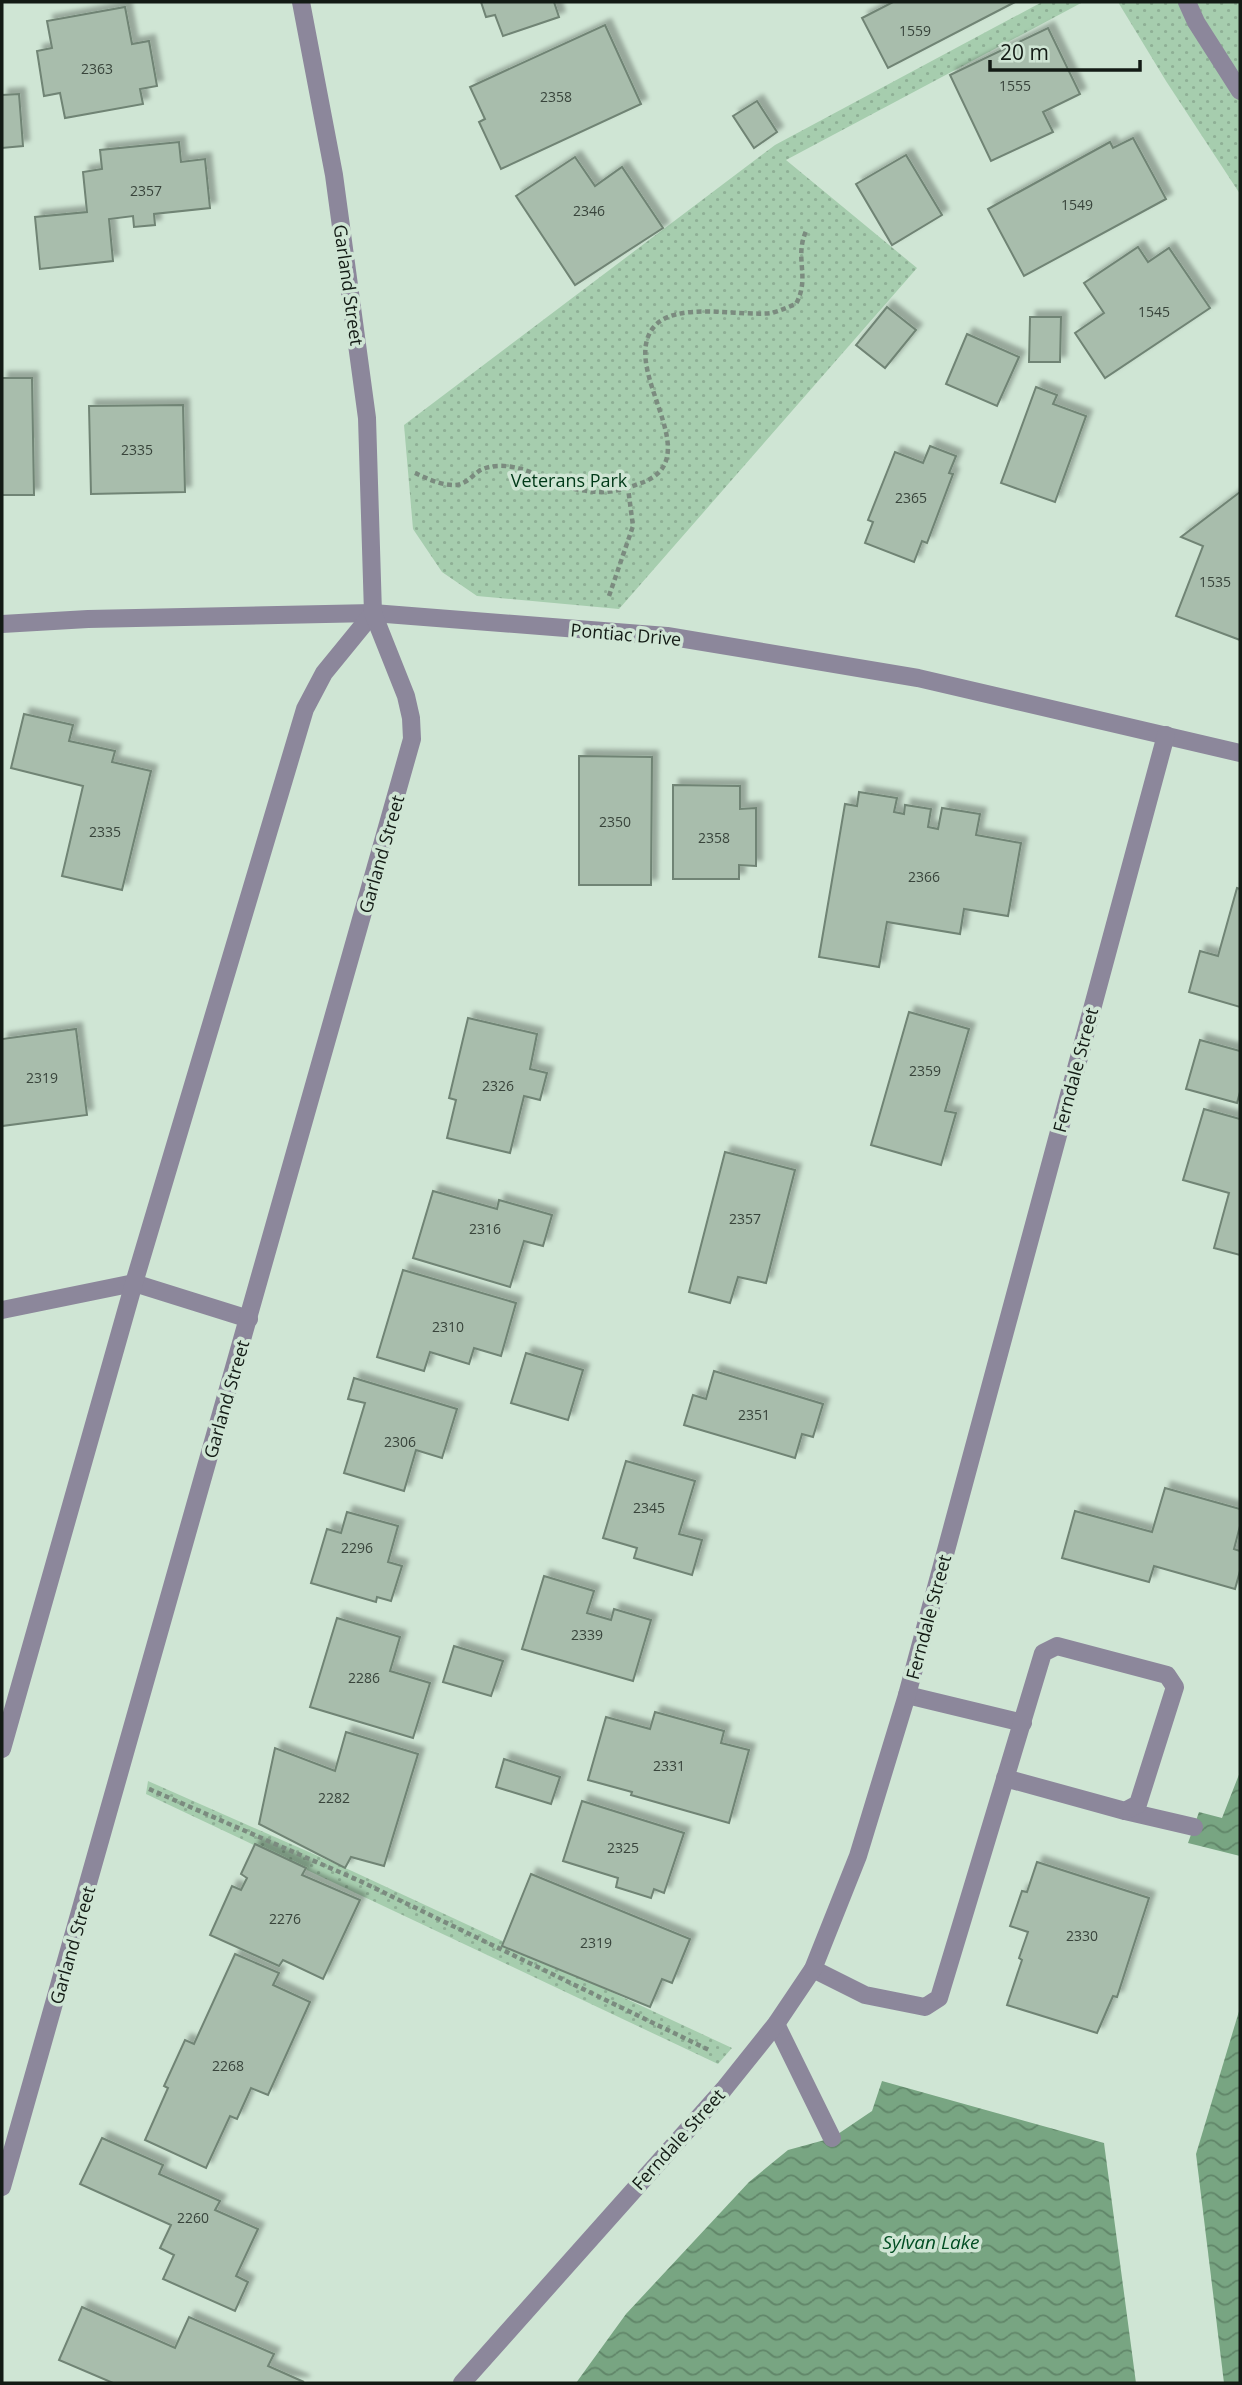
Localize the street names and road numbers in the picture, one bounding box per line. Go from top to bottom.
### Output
street label: Garland Street [329,223,369,347]
street label: Pontiac Drive [570,617,682,651]
street label: Garland Street [353,792,409,916]
street label: Ferndale Street [1047,1005,1103,1135]
street label: Garland Street [198,1337,254,1461]
street label: Ferndale Street [900,1552,956,1682]
street label: Garland Street [44,1883,100,2007]
street label: Ferndale Street [626,2083,730,2195]

